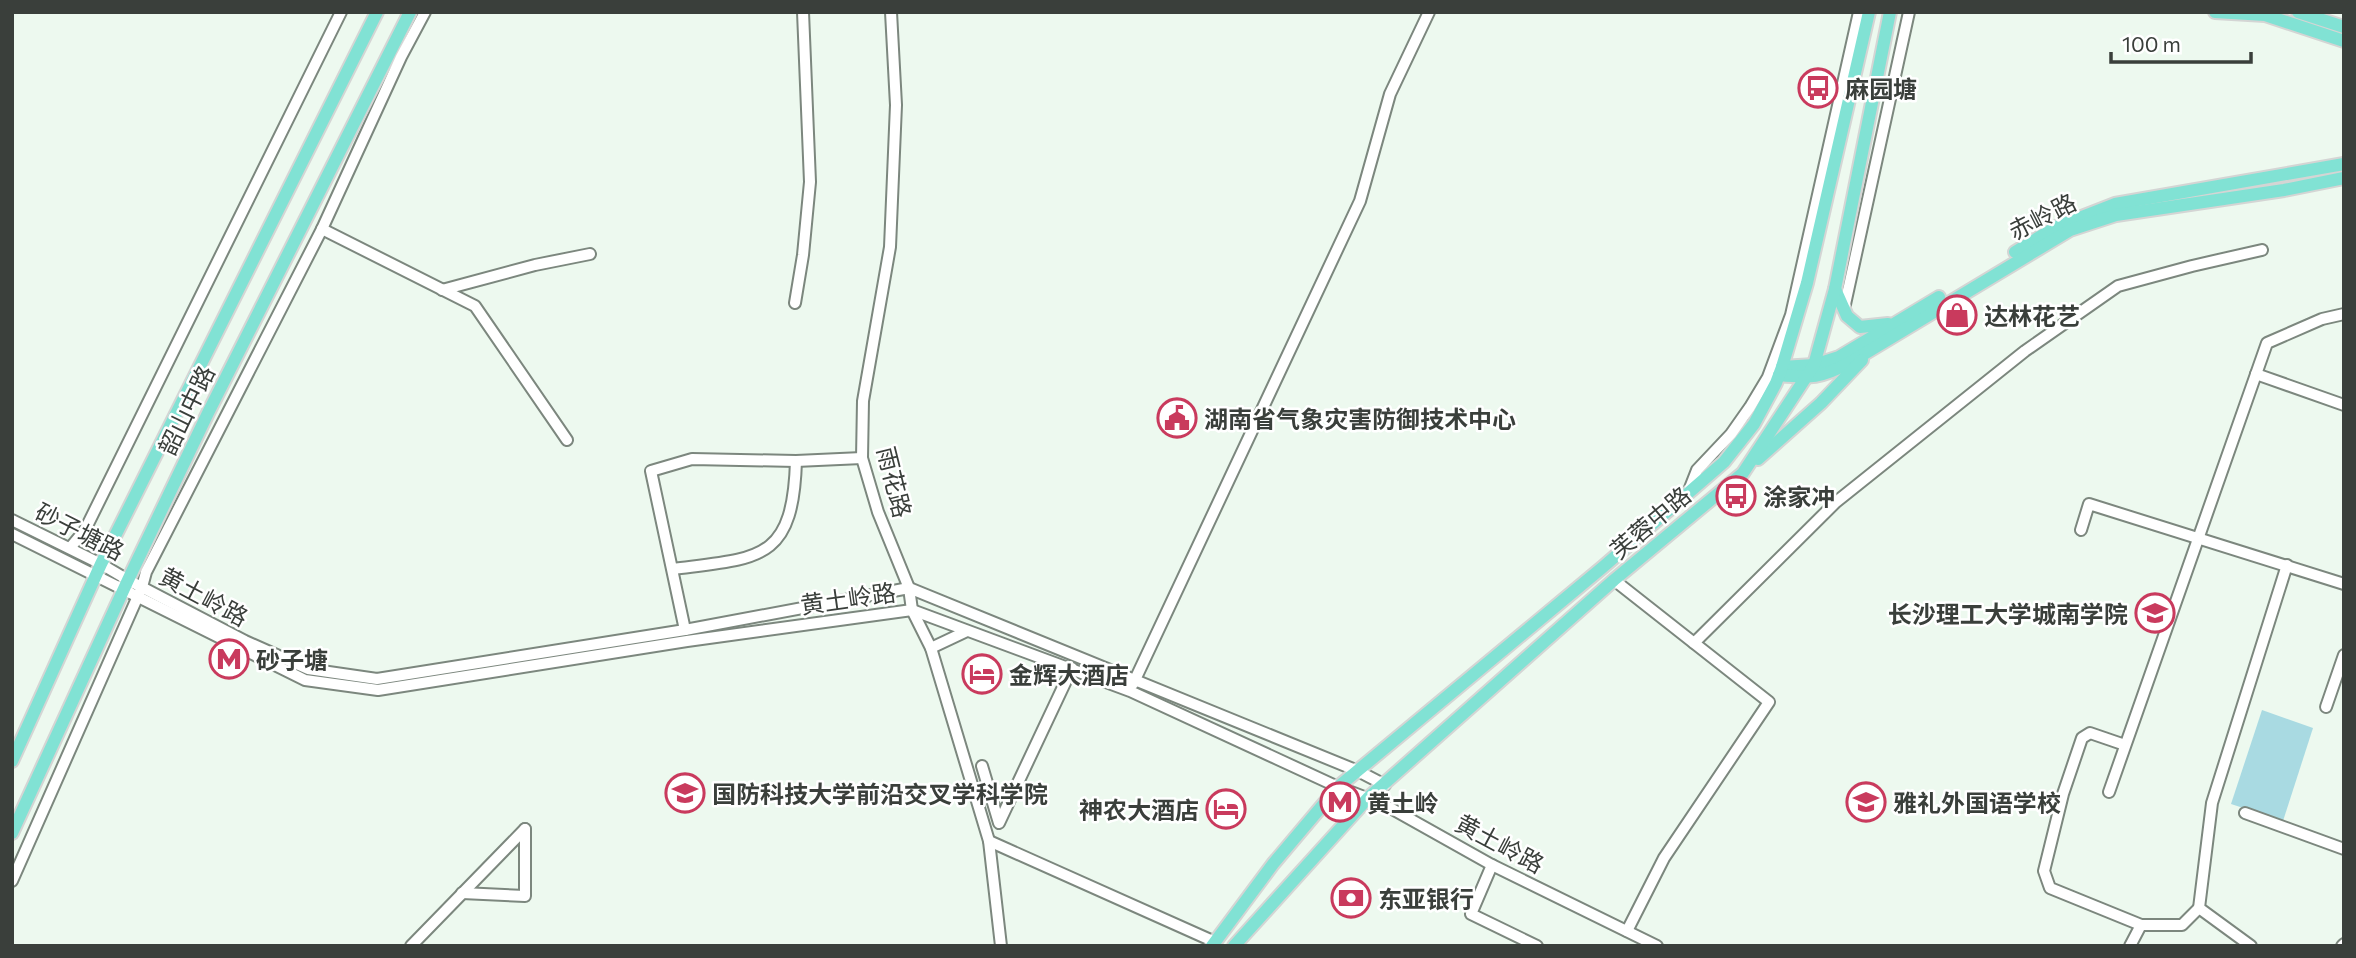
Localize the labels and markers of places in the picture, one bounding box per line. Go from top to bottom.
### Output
bus stop icon: 麻园塘 [1797,67,1839,109]
place label: 麻园塘 [1845,74,1917,103]
shop icon: 达林花艺 [1936,294,1978,336]
place label: 达林花艺 [1984,301,2080,330]
public building icon: 湖南省气象灾害防御技术中心 [1156,397,1198,439]
place label: 湖南省气象灾害防御技术中心 [1204,404,1516,433]
bus stop icon: 涂家冲 [1715,475,1757,517]
place label: 涂家冲 [1763,482,1835,511]
school or university icon: 长沙理工大学城南学院 [2134,592,2176,634]
place label: 长沙理工大学城南学院 [1888,599,2128,628]
metro station icon: 砂子塘 [208,638,250,680]
place label: 砂子塘 [256,645,328,674]
hotel icon: 金辉大酒店 [961,653,1003,695]
place label: 金辉大酒店 [1009,660,1129,689]
school or university icon: 国防科技大学前沿交叉学科学院 [664,772,706,814]
place label: 国防科技大学前沿交叉学科学院 [712,779,1048,808]
metro station icon: 黄土岭 [1319,781,1361,823]
school or university icon: 雅礼外国语学校 [1845,781,1887,823]
hotel icon: 神农大酒店 [1205,788,1247,830]
place label: 黄土岭 [1367,788,1439,817]
place label: 雅礼外国语学校 [1893,788,2061,817]
place label: 神农大酒店 [1079,795,1199,824]
bank icon: 东亚银行 [1330,877,1372,919]
place label: 东亚银行 [1378,884,1474,913]

